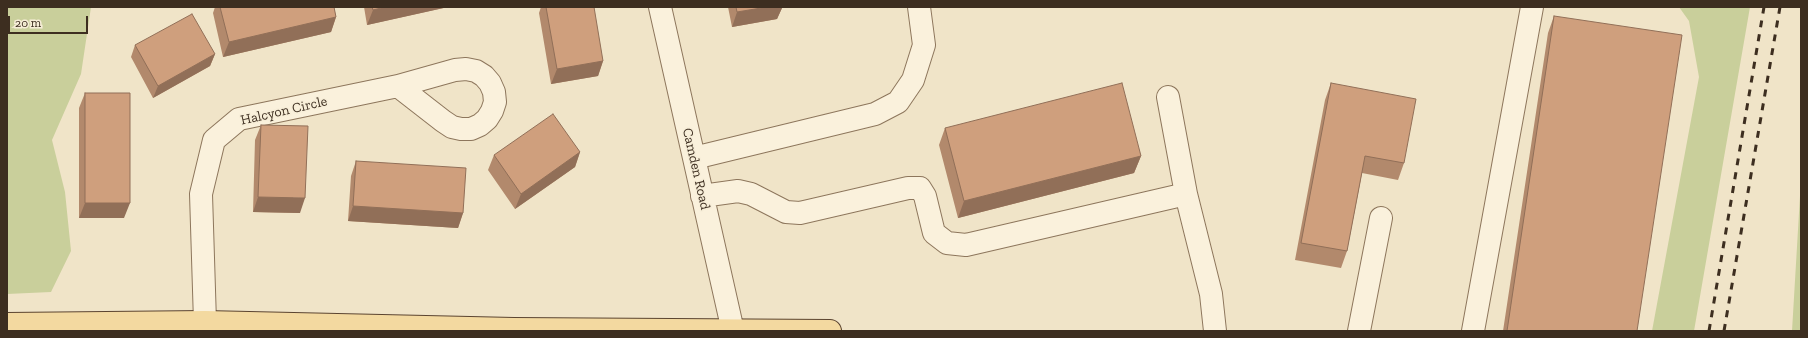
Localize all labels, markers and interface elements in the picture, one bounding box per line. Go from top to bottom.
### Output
scale bar [10,8,90,34]
text: 20 m [15,16,41,30]
street label: Halcyon Circle [239,93,329,129]
street label: Camden Road [678,126,714,212]

